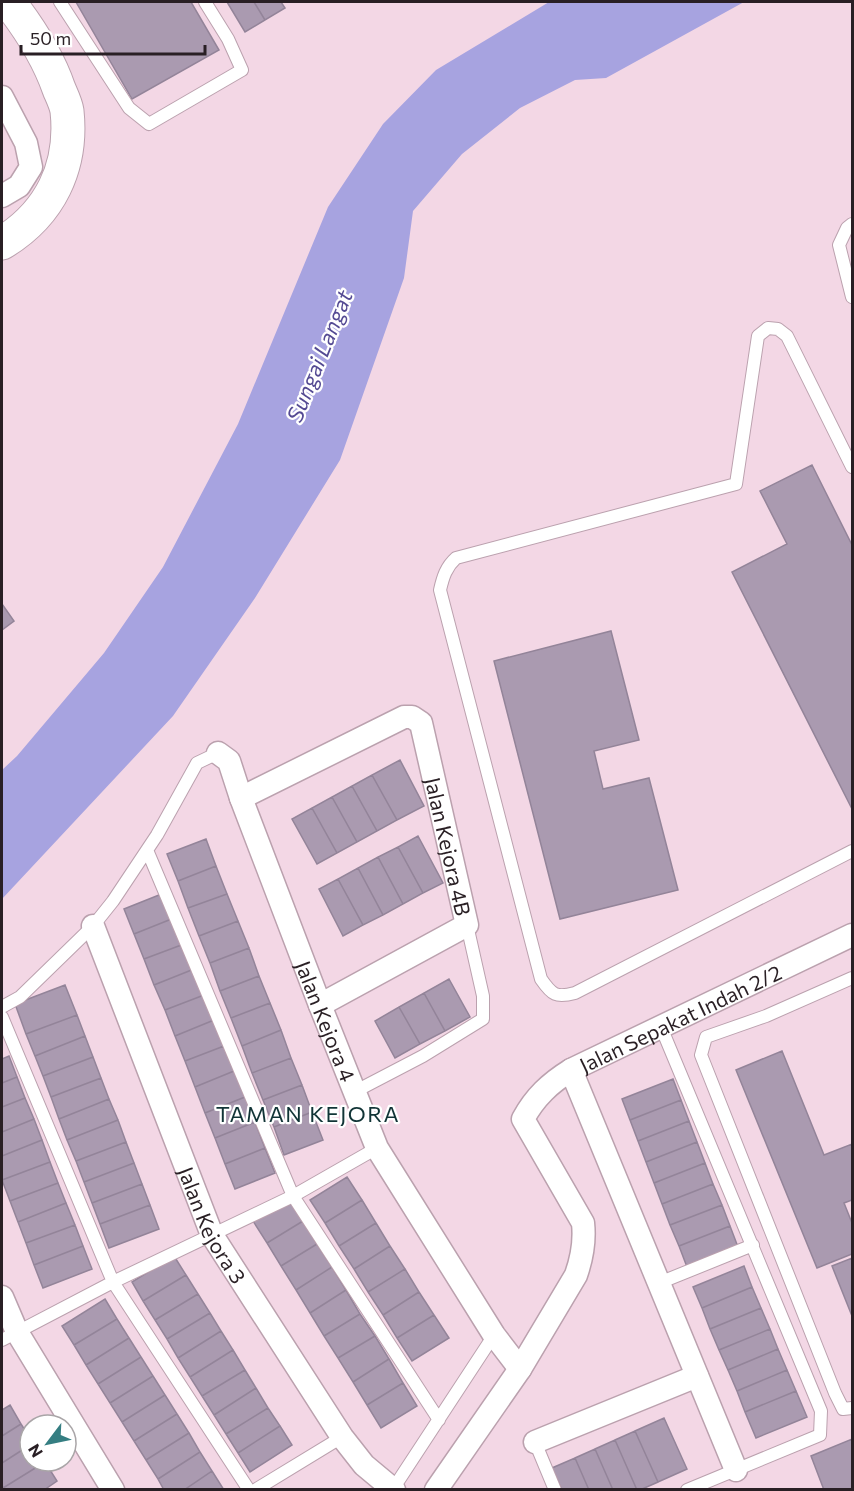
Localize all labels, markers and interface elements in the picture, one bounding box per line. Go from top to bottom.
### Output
scale bar [21,18,206,56]
text: 50 m [30,27,71,49]
water label: Sungai Langat [280,285,358,426]
street label: Jalan Kejora 4B [421,774,477,918]
street label: Jalan Kejora 4 [292,957,362,1085]
street label: Jalan Sepakat Indah 2/2 [575,958,785,1077]
district label: TAMAN KEJORA [216,1100,400,1127]
street label: Jalan Kejora 3 [174,1163,252,1288]
north arrow [18,1413,78,1473]
text: N [24,1441,46,1461]

